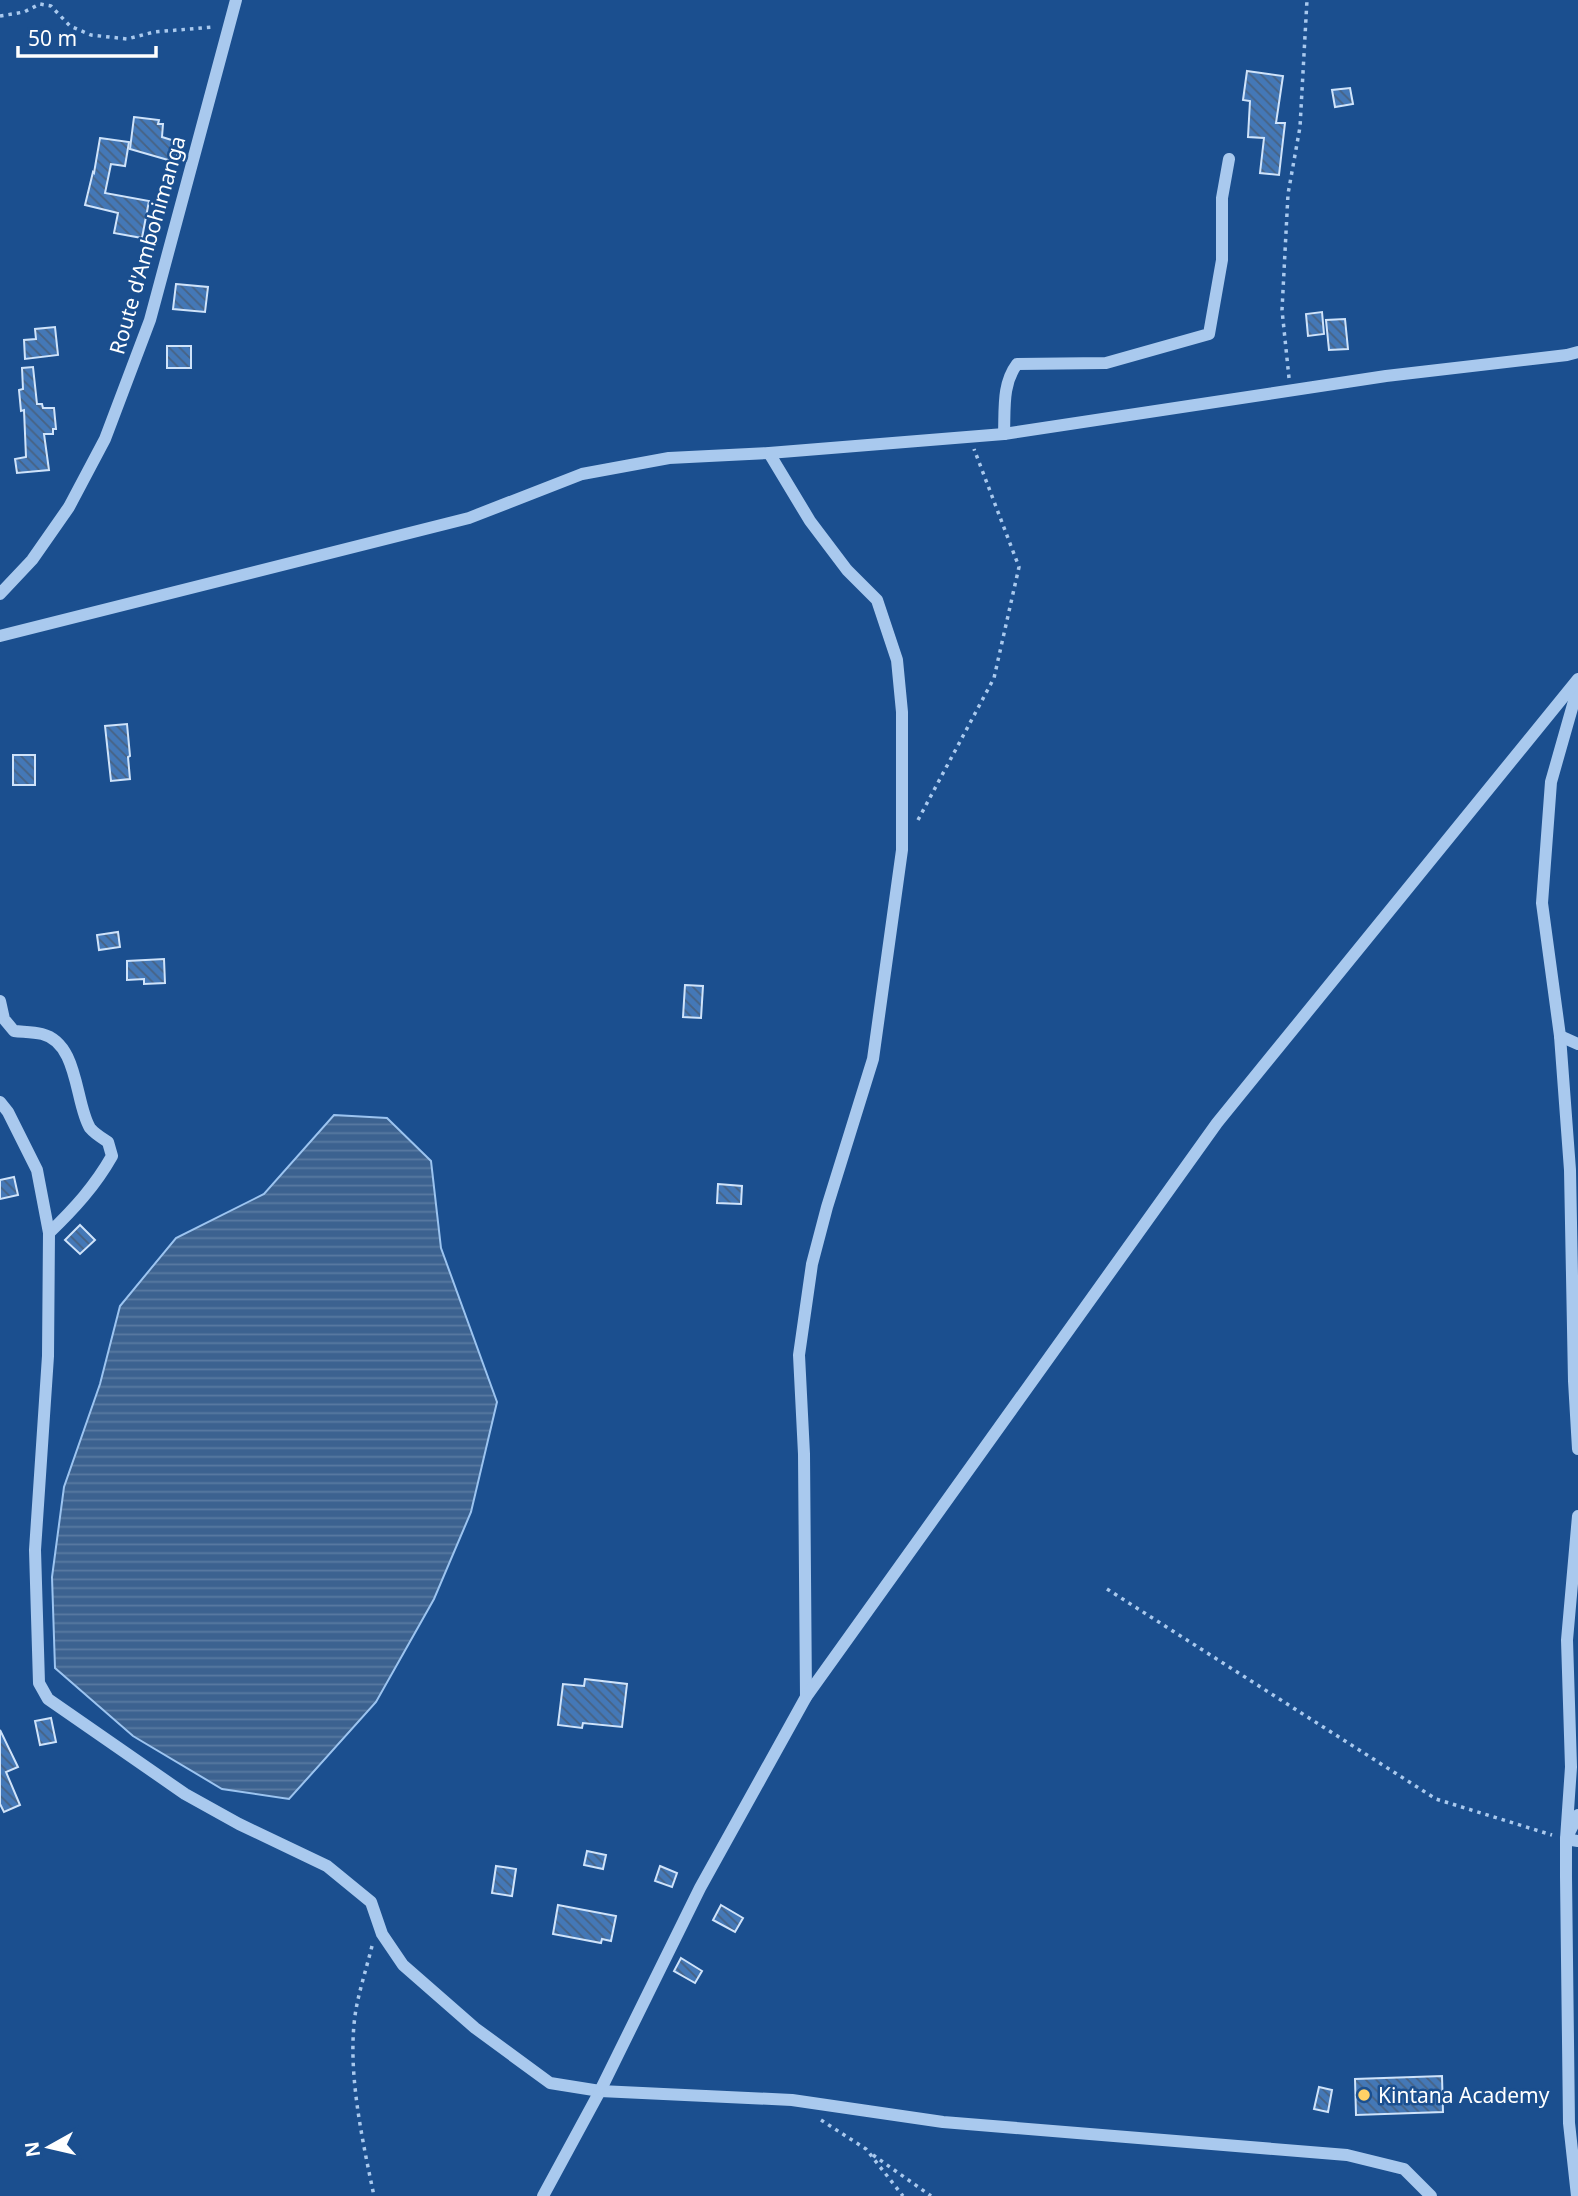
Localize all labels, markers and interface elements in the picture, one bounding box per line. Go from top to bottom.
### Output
scale bar [18,14,156,58]
text: 50 m [28,24,77,52]
street label: Route d'Ambohimanga [102,133,192,357]
place label: Kintana Academy [1378,2081,1550,2109]
marker: Kintana Academy [1356,2087,1372,2103]
north arrow [14,2112,84,2182]
text: N [18,2140,46,2159]

